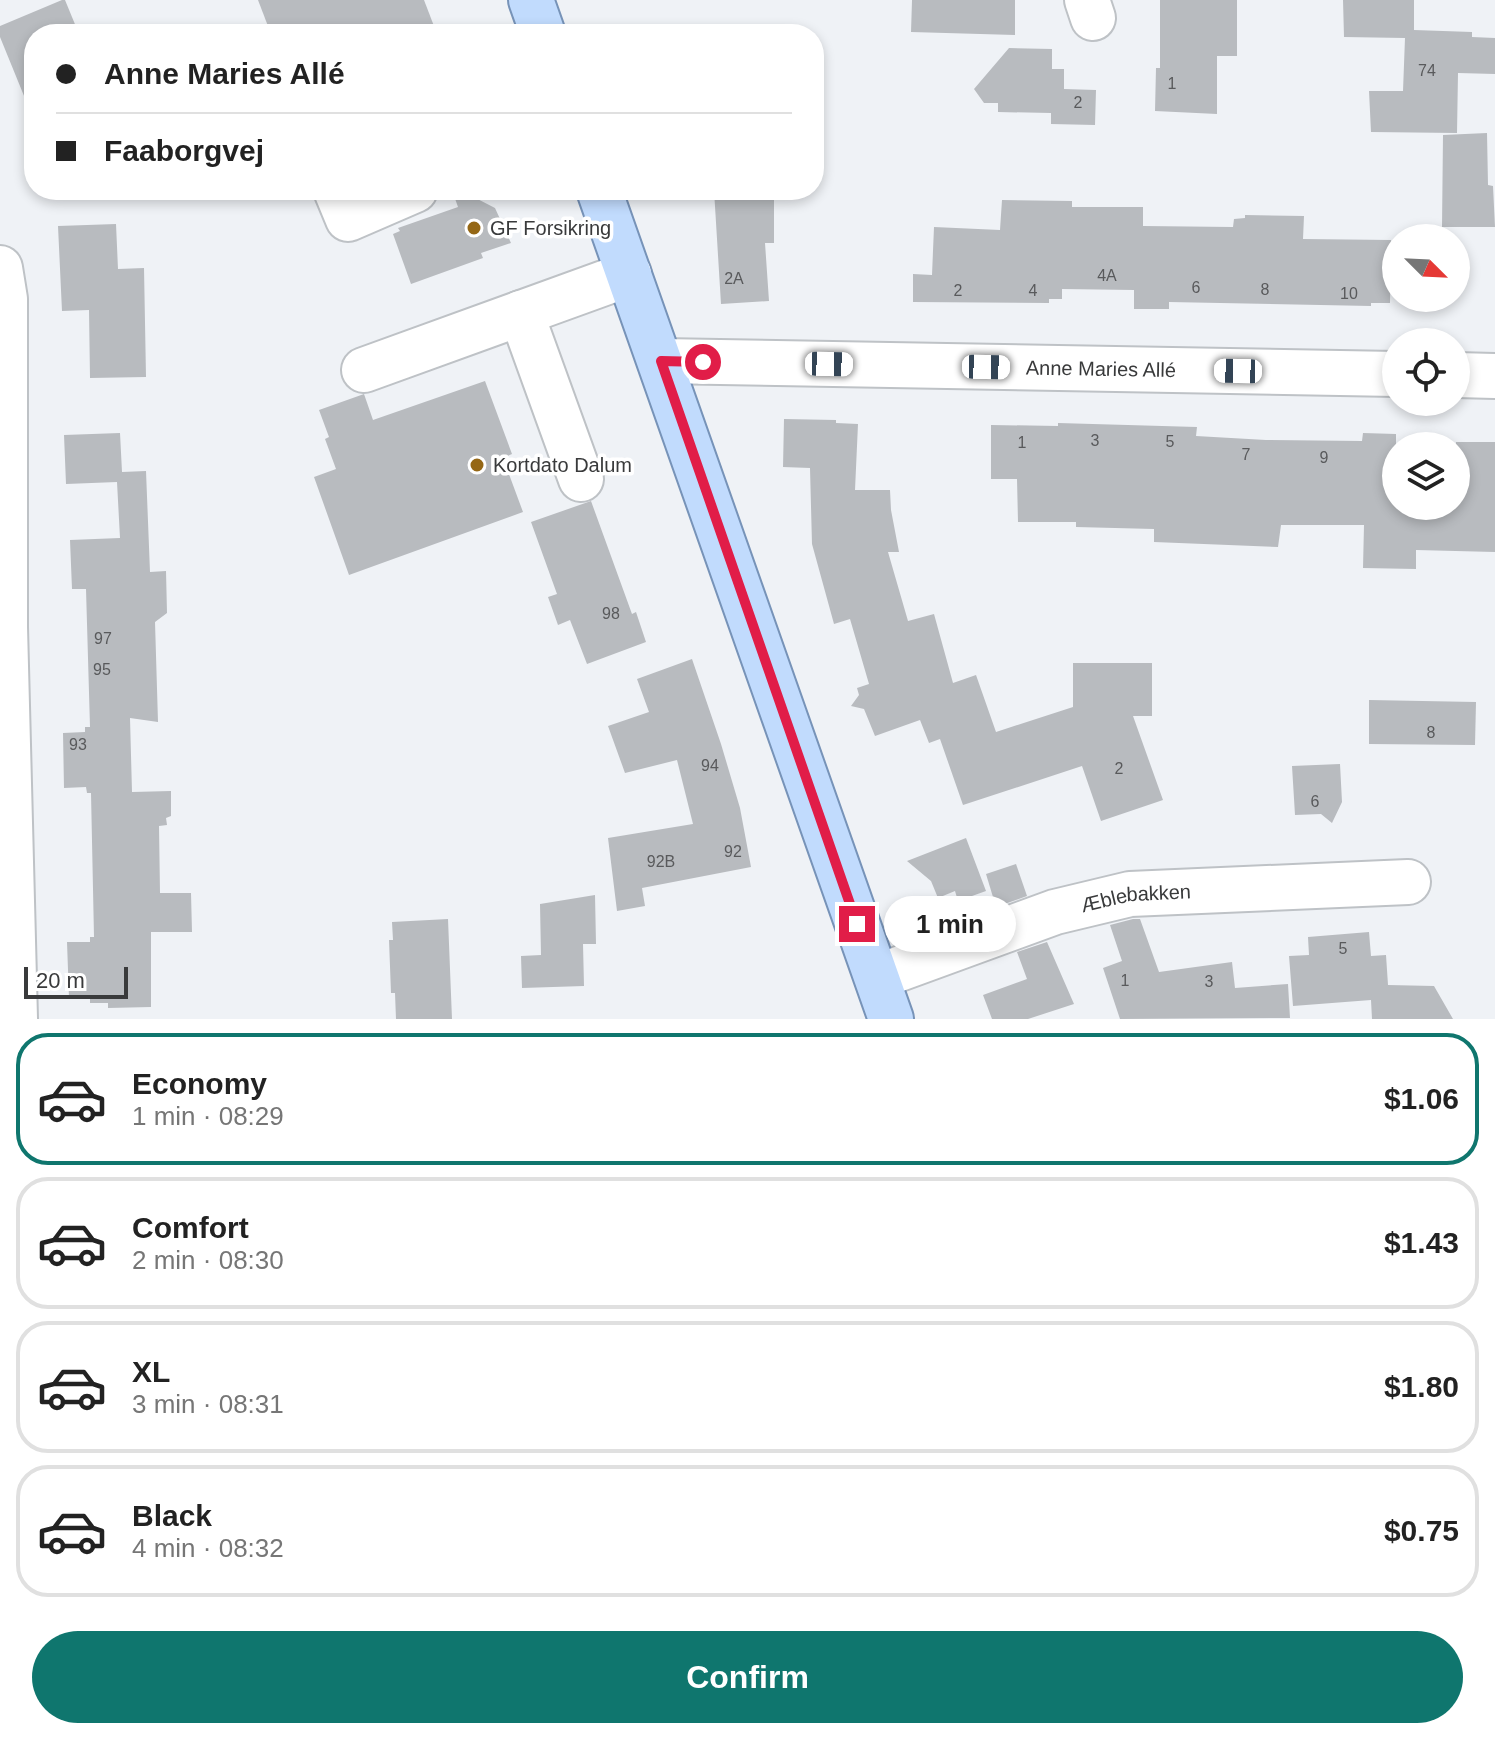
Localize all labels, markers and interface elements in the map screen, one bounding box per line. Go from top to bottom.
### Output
text: Anne Maries Allé [104,57,345,90]
house number: 74 [1418,62,1436,79]
house number: 1 [1168,75,1177,92]
house number: 2 [1074,94,1083,111]
text: Faaborgvej [104,134,264,167]
place label: GF Forsikring [490,217,611,239]
marker: GF Forsikring [465,219,483,237]
north arrow [1382,224,1470,312]
map controls [1382,224,1470,520]
house number: 4A [1097,267,1117,284]
house number: 2A [724,270,744,287]
house number: 6 [1192,279,1201,296]
house number: 8 [1261,281,1270,298]
house number: 2 [954,282,963,299]
house number: 4 [1029,282,1038,299]
house number: 10 [1340,285,1358,302]
button: locate [1382,328,1470,416]
route start [685,344,721,380]
car [805,352,853,376]
car [962,355,1010,379]
street label: Anne Maries Allé [1026,356,1176,381]
car [1214,359,1262,383]
house number: 3 [1091,432,1100,449]
button: layers [1382,432,1470,520]
house number: 5 [1166,433,1175,450]
house number: 1 [1018,434,1027,451]
house number: 7 [1242,446,1251,463]
house number: 9 [1320,449,1329,466]
place label: Kortdato Dalum [493,454,632,476]
marker: Kortdato Dalum [468,456,486,474]
house number: 98 [602,605,620,622]
house number: 97 [94,630,112,647]
house number: 95 [93,661,111,678]
house number: 8 [1427,724,1436,741]
house number: 93 [69,736,87,753]
house number: 94 [701,757,719,774]
house number: 2 [1115,760,1124,777]
house number: 6 [1311,793,1320,810]
house number: 92 [724,843,742,860]
house number: 92B [647,853,675,870]
street label: Æblebakken [1079,880,1191,916]
callout: 1 min [885,896,1017,952]
route end [839,906,875,942]
text: 1 min [916,909,984,939]
house number: 5 [1339,940,1348,957]
scale bar [24,963,128,999]
text: 20 m [36,968,85,993]
house number: 1 [1121,972,1130,989]
house number: 3 [1205,973,1214,990]
icon: car [36,1063,108,1135]
text: Economy [132,1067,267,1100]
text: $1.06 [1384,1082,1459,1115]
text: 1 min · 08:29 [132,1101,284,1131]
icon: car [36,1207,108,1279]
text: Comfort [132,1211,249,1244]
text: $1.43 [1384,1226,1459,1259]
text: 2 min · 08:30 [132,1245,284,1275]
icon: car [36,1351,108,1423]
text: XL [132,1355,170,1388]
text: $1.80 [1384,1370,1459,1403]
text: 3 min · 08:31 [132,1389,284,1419]
icon: car [36,1495,108,1567]
text: Black [132,1499,212,1532]
text: $0.75 [1384,1514,1459,1547]
text: 4 min · 08:32 [132,1533,284,1563]
button: Confirm [32,1631,1463,1723]

